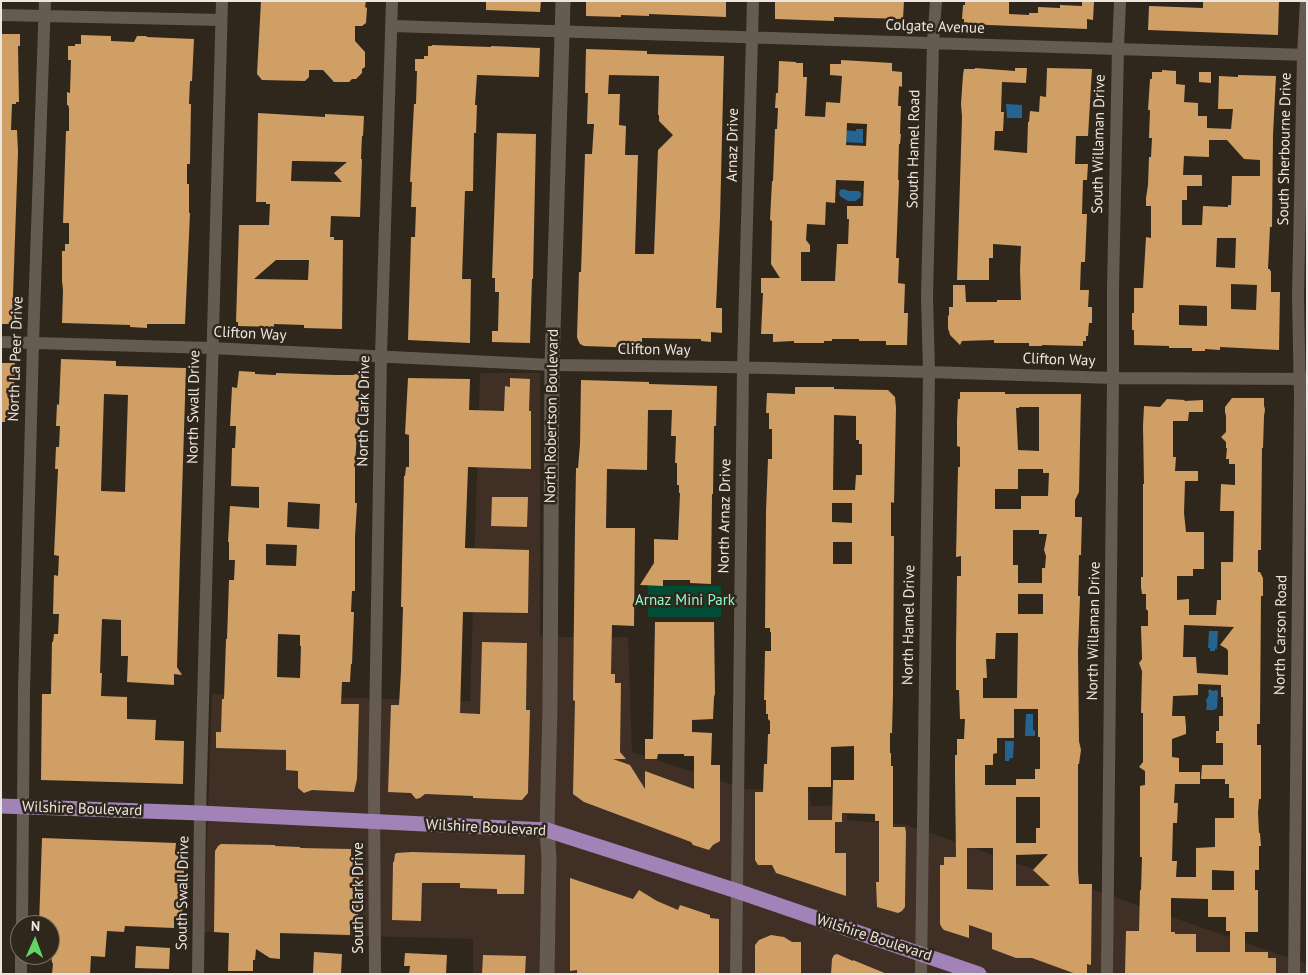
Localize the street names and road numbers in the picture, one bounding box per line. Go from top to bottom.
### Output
street label: Colgate Avenue [885,16,985,38]
street label: South Sherbourne Drive [1275,72,1295,226]
street label: South Willaman Drive [1089,74,1109,214]
street label: South Hamel Road [904,89,924,209]
street label: Arnaz Drive [723,108,743,182]
street label: North La Peer Drive [5,296,27,422]
street label: Clifton Way [213,323,287,345]
street label: North Robertson Boulevard [541,329,563,503]
street label: Clifton Way [617,340,691,360]
street label: North Swall Drive [184,350,204,464]
street label: Clifton Way [1022,350,1096,370]
street label: North Clark Drive [354,355,374,467]
street label: North Arnaz Drive [715,458,735,574]
street label: North Willaman Drive [1084,561,1104,701]
street label: North Hamel Drive [899,565,919,685]
street label: North Carson Road [1271,575,1291,695]
street label: Wilshire Boulevard [21,798,143,820]
street label: Wilshire Boulevard [425,816,547,840]
street label: South Swall Drive [173,836,193,950]
street label: South Clark Drive [350,842,368,954]
street label: Wilshire Boulevard [814,911,934,965]

